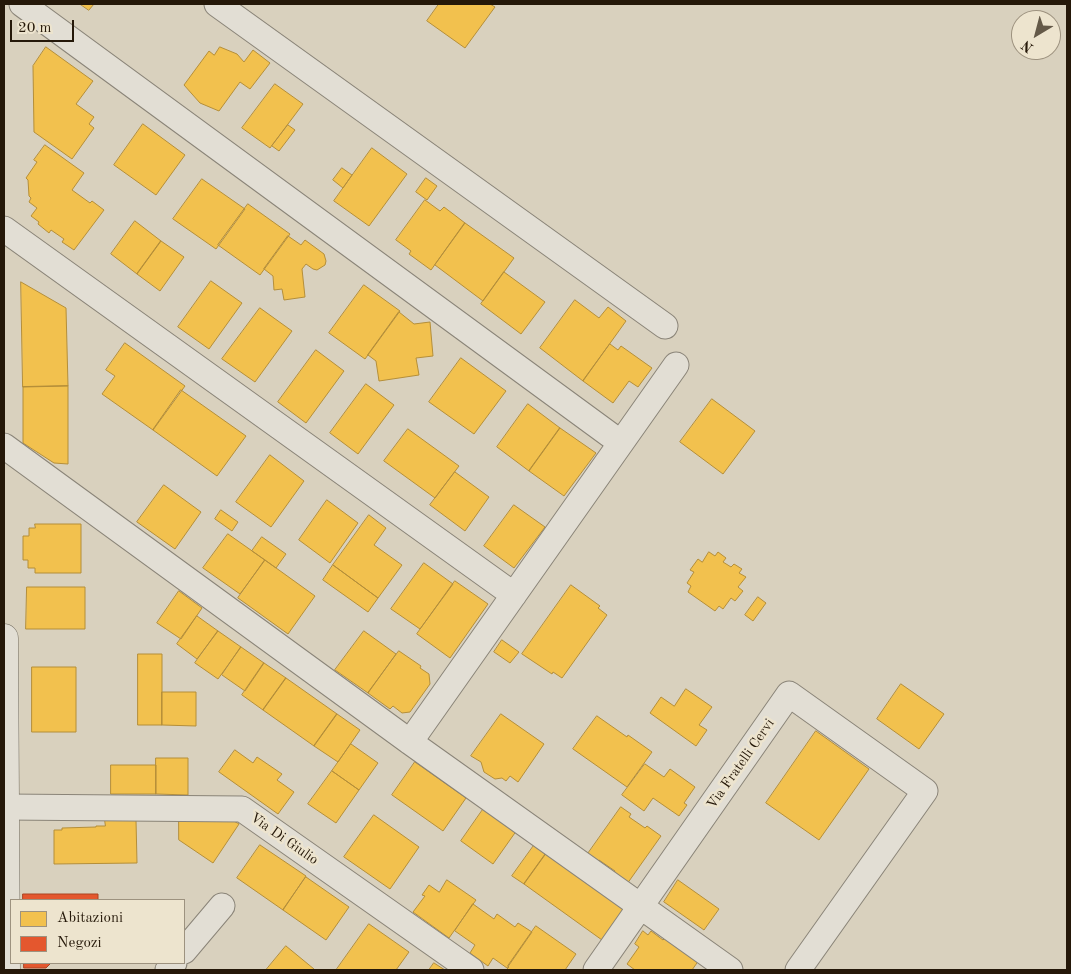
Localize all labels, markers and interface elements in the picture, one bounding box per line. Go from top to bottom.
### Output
scale bar [12,10,76,42]
north arrow [1011,10,1061,60]
text: 20 m [18,21,52,36]
text: N [1019,37,1036,55]
street label: Via Fratelli Cervi [704,716,778,812]
street label: Via Di Giulio [247,809,321,869]
legend [10,899,185,964]
text: Abitazioni [57,911,123,926]
text: Negozi [57,936,102,951]

